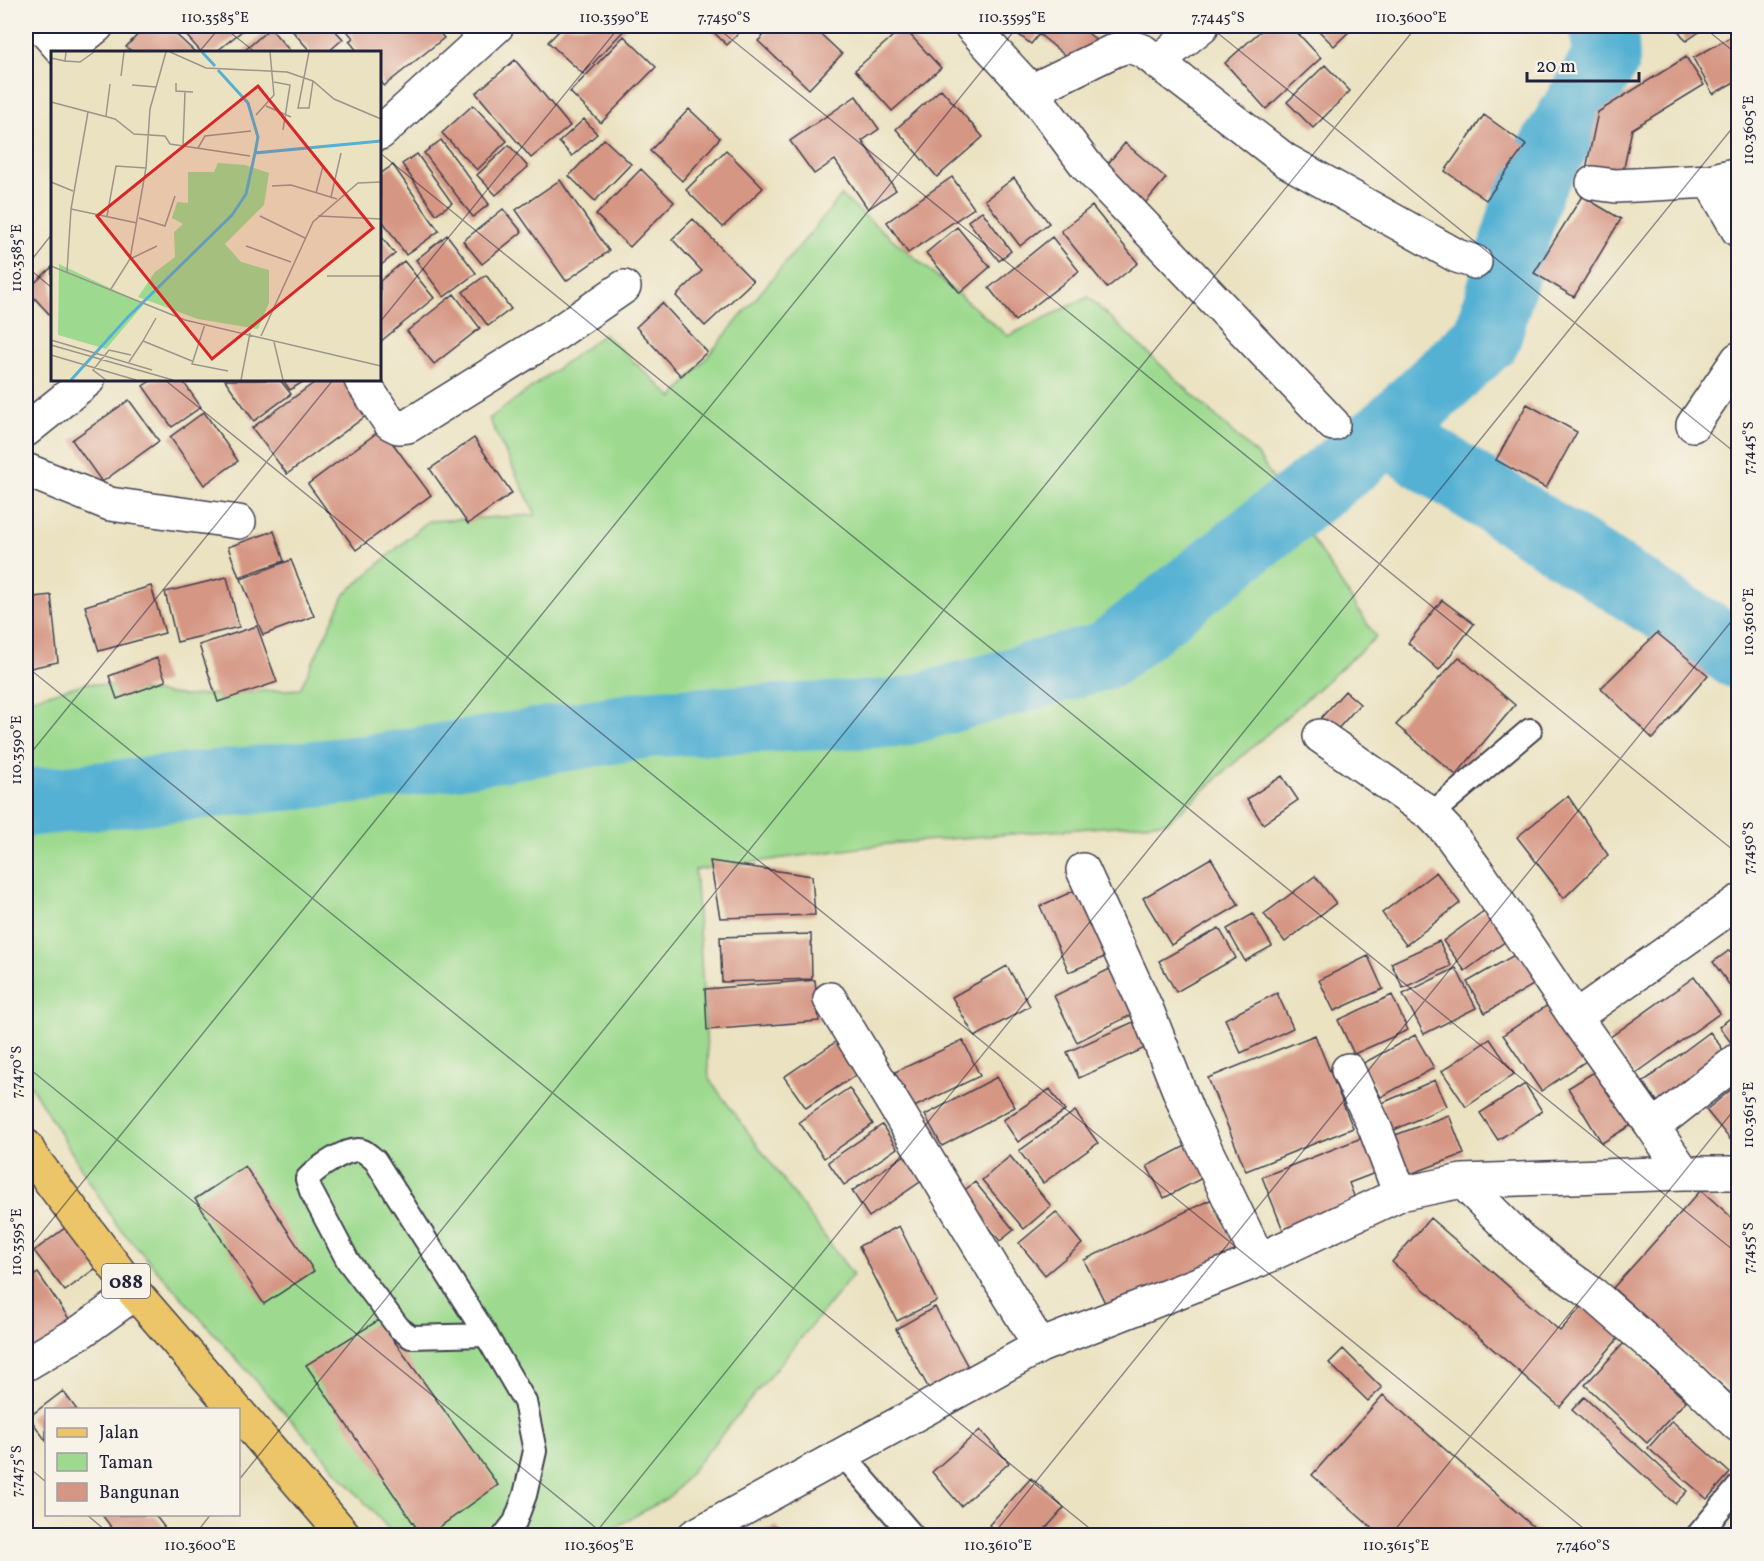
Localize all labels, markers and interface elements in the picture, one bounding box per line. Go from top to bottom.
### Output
text: 110.3585°E [181,8,249,29]
text: 110.3590°E [579,8,649,29]
text: 7.7450°S [698,8,750,29]
text: 110.3595°E [978,8,1046,29]
text: 7.7445°S [1191,8,1245,29]
text: 110.3600°E [1375,8,1447,29]
scale bar [1527,45,1640,83]
inset map [51,51,381,381]
text: 20 m [1536,55,1576,80]
text: 110.3605°E [1739,95,1760,165]
text: 110.3585°E [7,224,28,292]
text: 7.7445°S [1739,421,1760,475]
text: 110.3610°E [1739,588,1760,656]
text: 110.3590°E [7,715,28,785]
text: 7.7450°S [1739,822,1760,874]
text: 7.7470°S [7,1045,28,1099]
text: 110.3615°E [1739,1082,1760,1148]
text: 110.3595°E [7,1208,28,1276]
text: 7.7455°S [1739,1222,1760,1274]
road number: 088 [102,1264,150,1298]
legend [45,1408,240,1516]
text: Jalan [99,1421,139,1446]
text: 7.7475°S [7,1445,28,1497]
text: Taman [99,1451,153,1476]
text: Bangunan [99,1481,180,1506]
text: 110.3600°E [164,1536,236,1557]
text: 110.3605°E [564,1536,634,1557]
text: 110.3610°E [964,1536,1032,1557]
text: 110.3615°E [1363,1536,1429,1557]
text: 7.7460°S [1556,1536,1610,1557]

